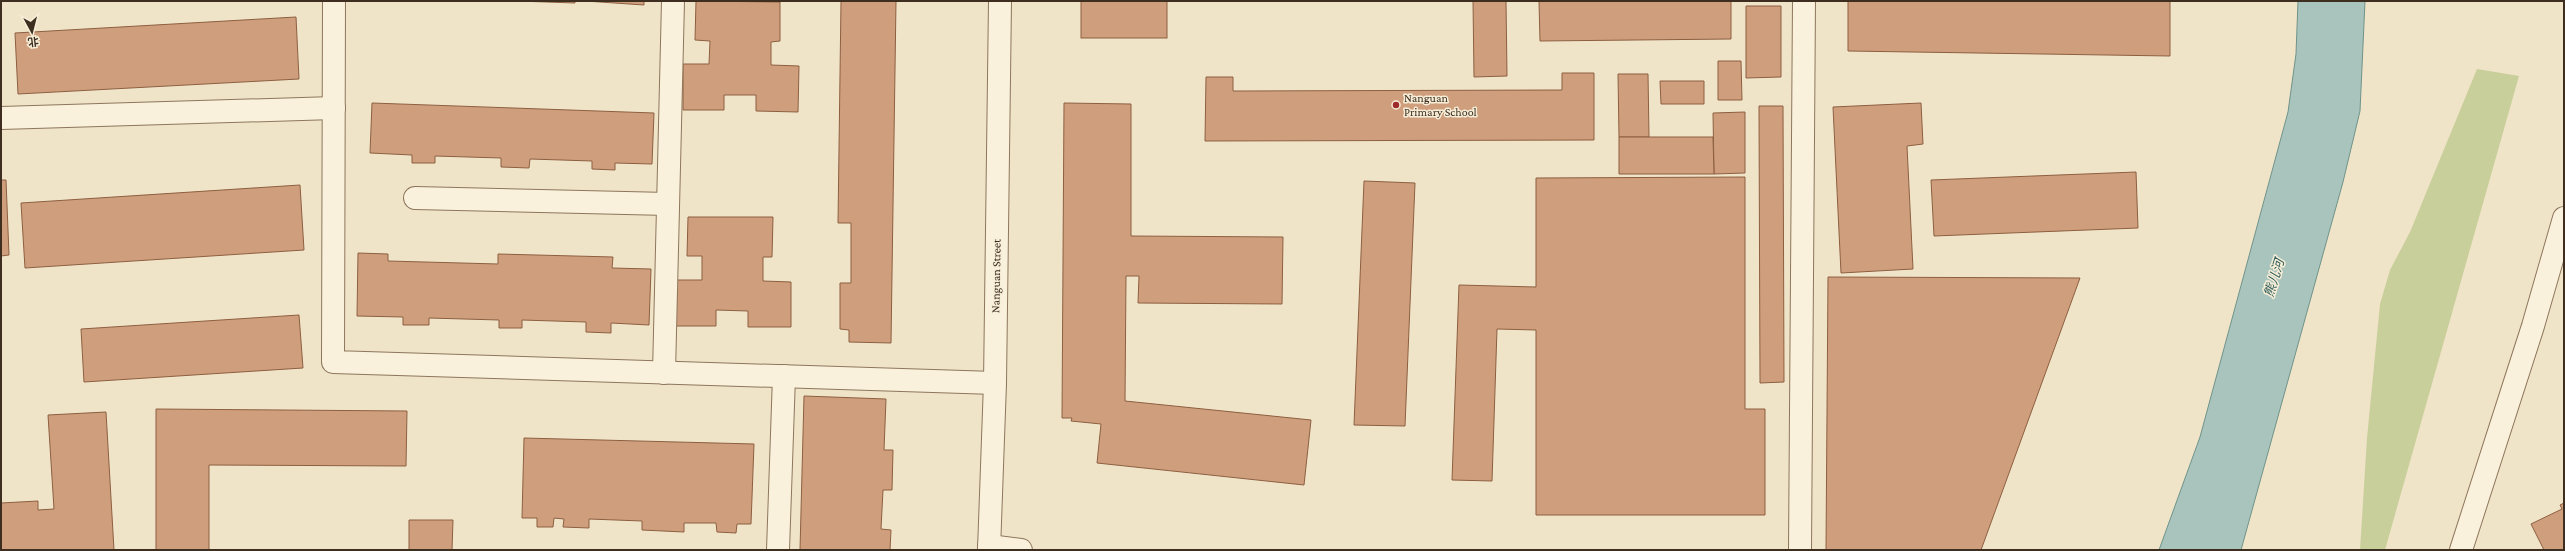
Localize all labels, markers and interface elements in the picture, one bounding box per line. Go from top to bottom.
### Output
north arrow [12,12,52,52]
text: 北 [27,35,39,49]
place label: Nanguan Primary School [1404,91,1477,119]
marker: Nanguan Primary School [1391,100,1401,110]
street label: Nanguan Street [988,238,1004,313]
water label: 熊儿河 [2261,254,2288,299]

